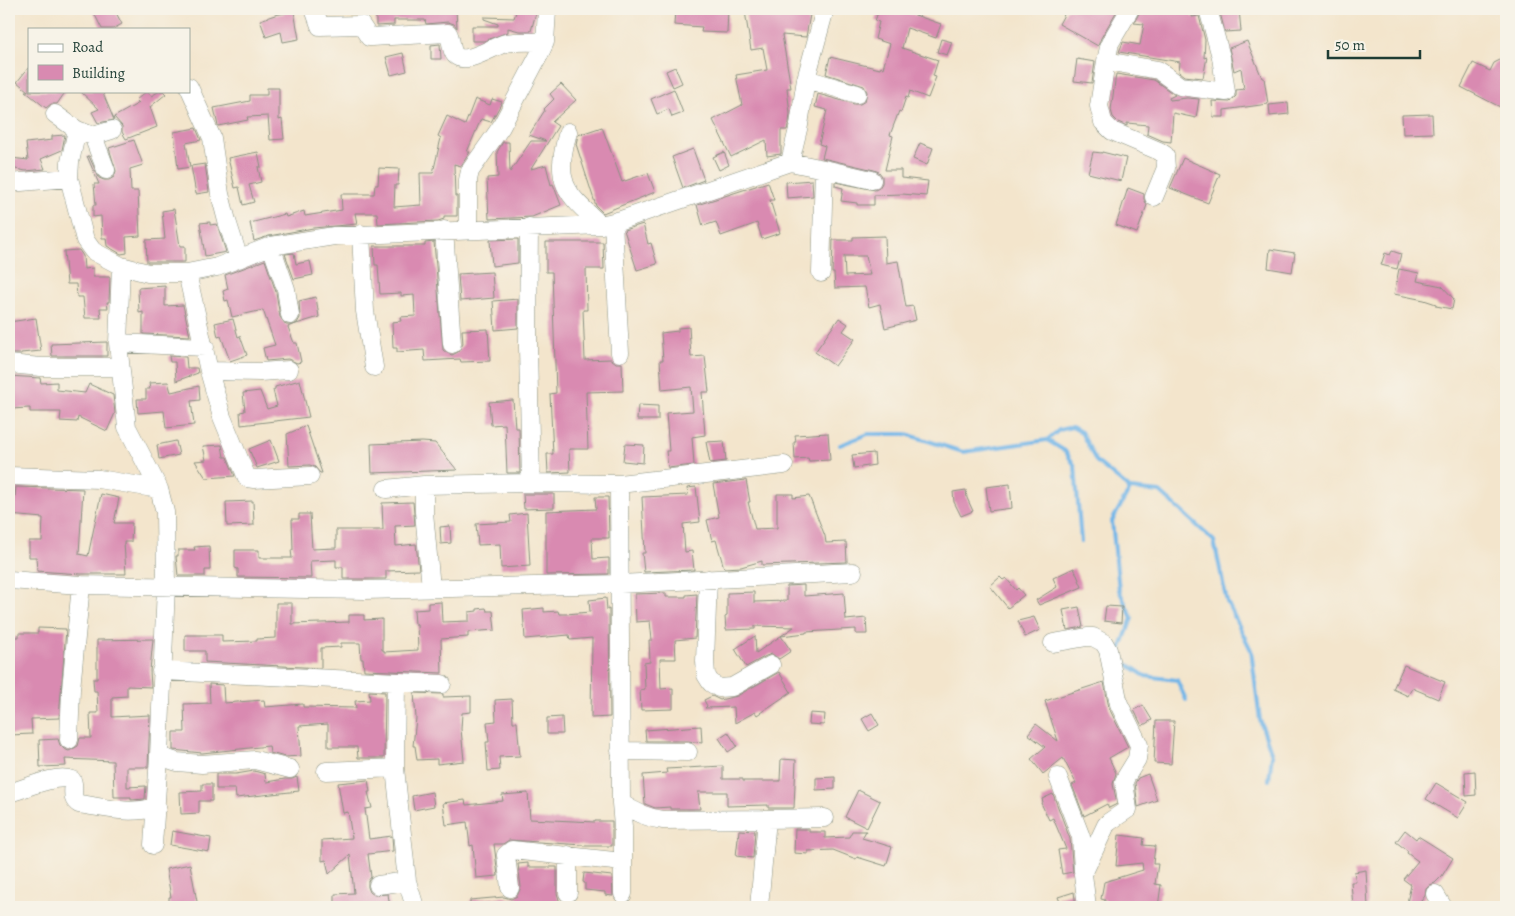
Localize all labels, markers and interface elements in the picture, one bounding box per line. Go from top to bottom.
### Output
legend [28,28,190,92]
scale bar [1328,28,1420,60]
text: 50 m [1335,35,1365,55]
text: Road [72,37,104,57]
text: Building [72,63,125,83]

